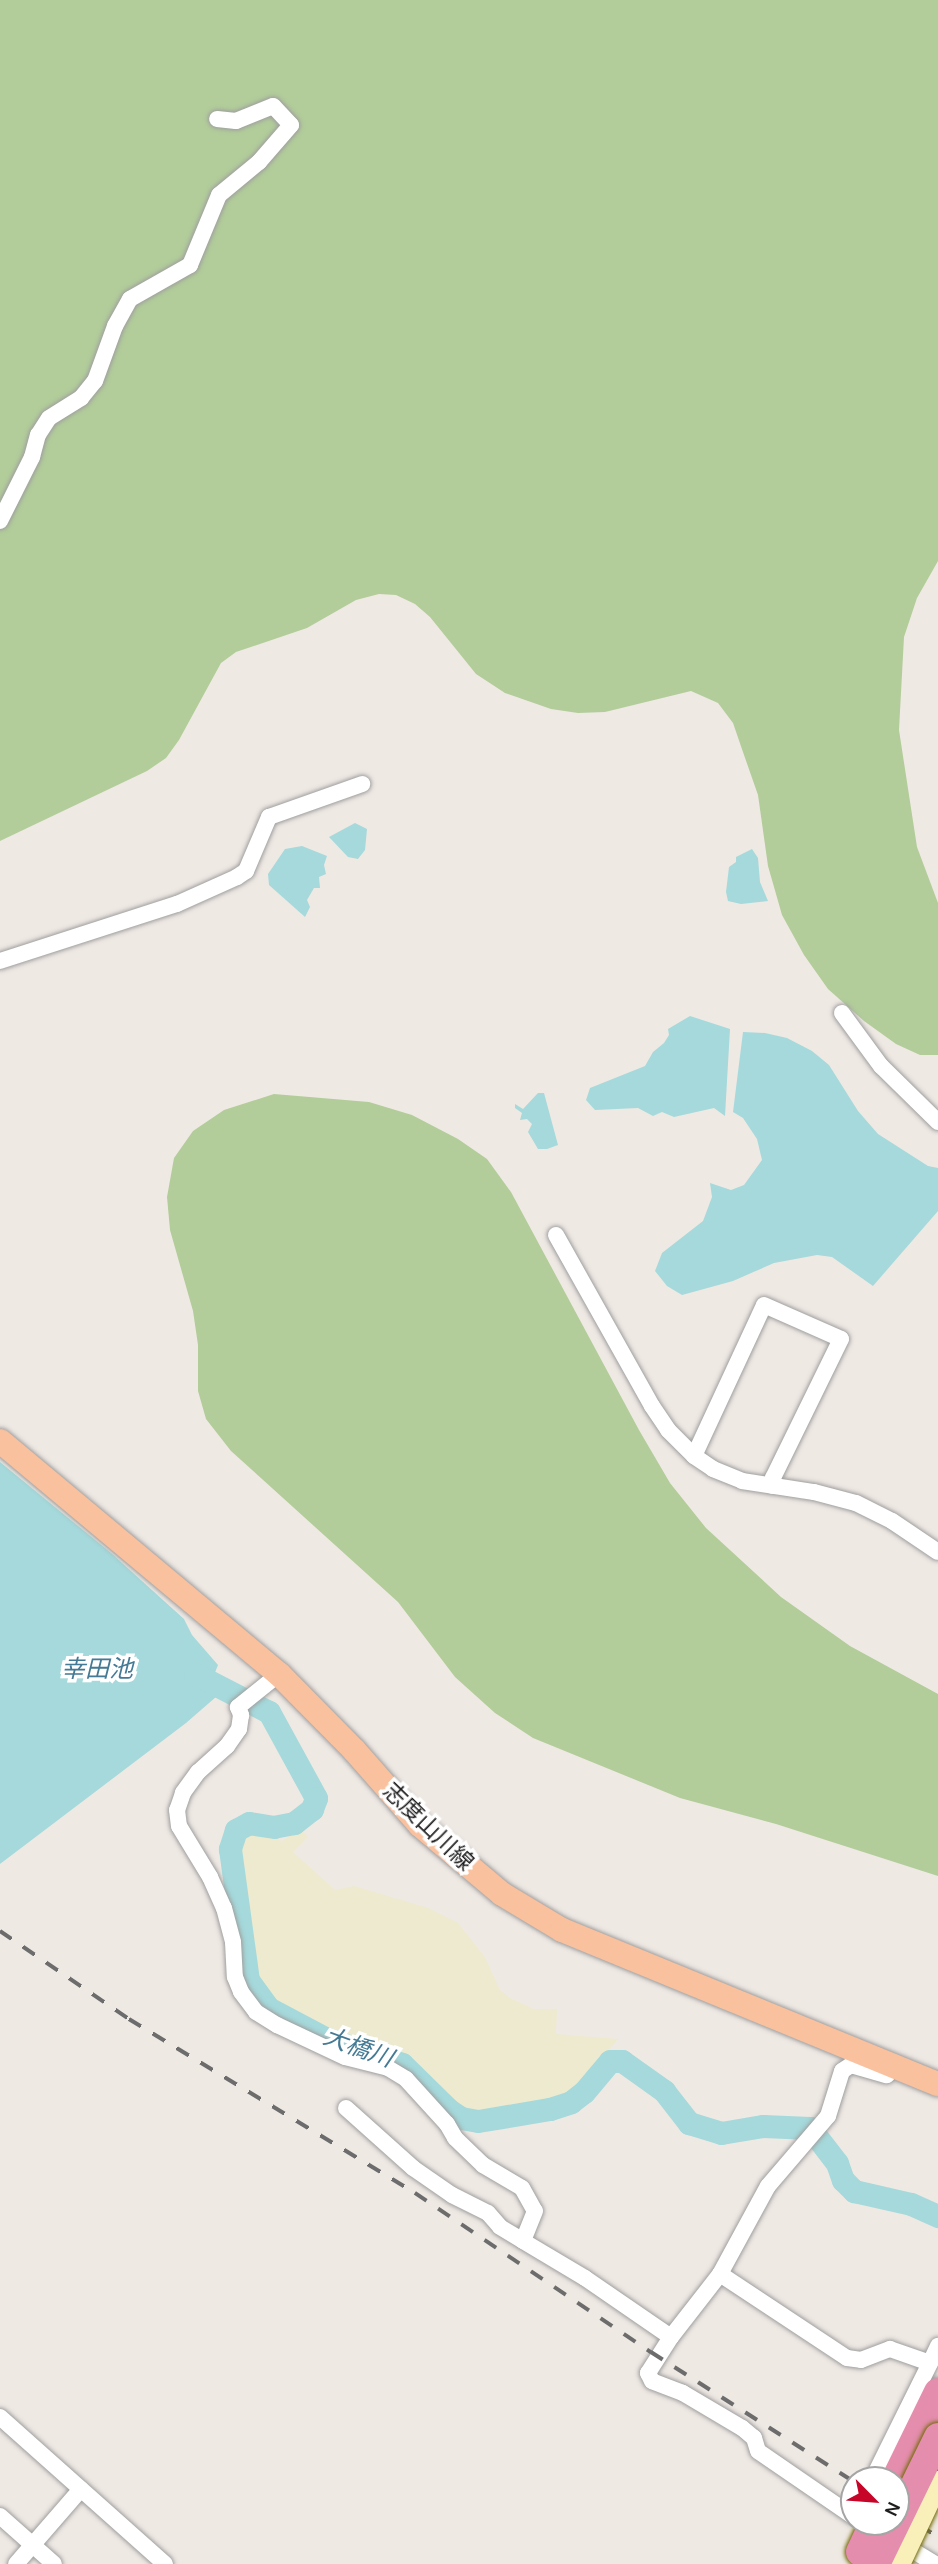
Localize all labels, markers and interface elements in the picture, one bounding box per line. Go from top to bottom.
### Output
water label: 幸田池 [61,1656,133,1684]
street label: 志度山川線 [377,1777,479,1877]
water label: 大橋川 [319,2022,397,2074]
north arrow [840,2466,910,2536]
text: N [879,2498,905,2520]

